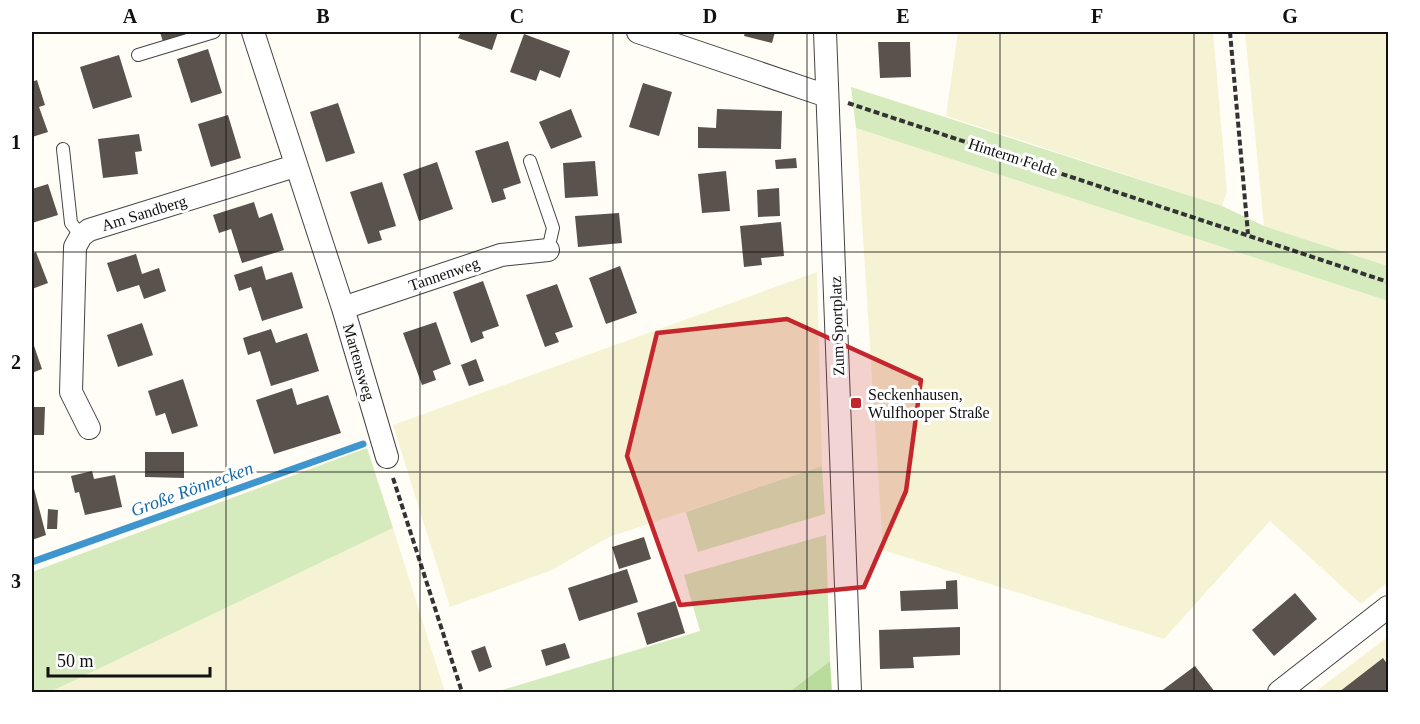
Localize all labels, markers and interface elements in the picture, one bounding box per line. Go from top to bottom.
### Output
text: A [123,5,138,27]
text: B [316,5,330,27]
text: C [510,5,524,27]
text: D [703,5,717,27]
text: E [896,5,910,27]
text: F [1091,5,1103,27]
text: G [1282,5,1298,27]
text: 1 [11,131,21,153]
street label: Hinterm Felde [966,135,1060,179]
street label: Am Sandberg [99,192,189,235]
street label: Tannenweg [406,254,482,295]
street label: Zum Sportplatz [827,276,848,376]
street label: Martensweg [339,322,378,403]
text: 2 [11,351,21,373]
place label: Seckenhausen, Wulfhooper Straße [868,386,990,422]
marker: Seckenhausen, Wulfhooper Straße [849,396,863,410]
water label: Große Rönnecken [128,458,256,520]
text: 3 [11,570,21,592]
scale bar [48,640,210,678]
text: 50 m [57,651,94,671]

